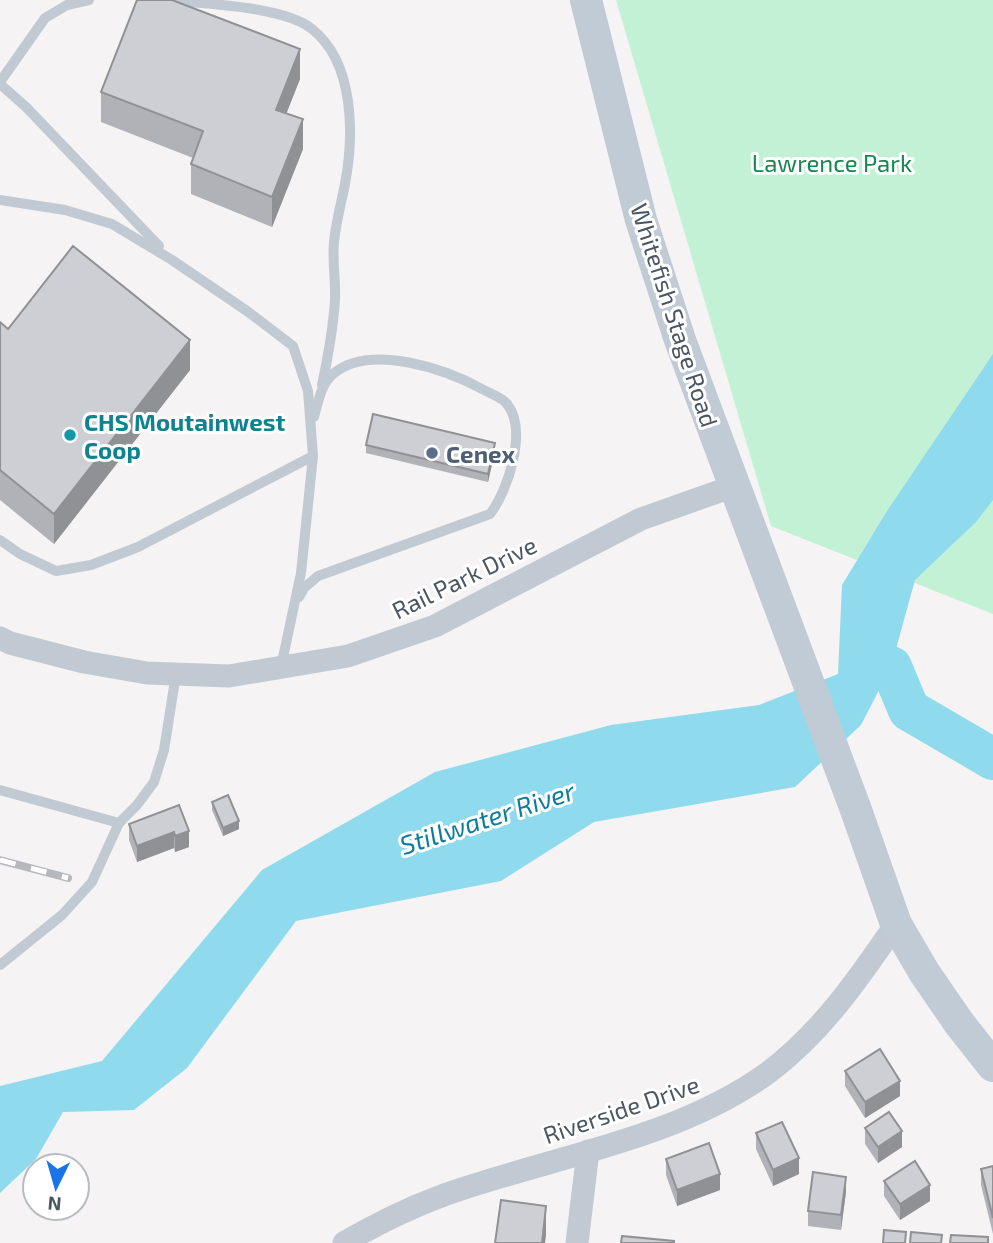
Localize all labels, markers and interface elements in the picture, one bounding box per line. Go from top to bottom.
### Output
park label: Lawrence Park [752,148,912,177]
street label: Whitefish Stage Road [625,200,725,430]
place label: CHS Moutainwest Coop [84,407,285,464]
marker: CHS Moutainwest Coop [62,427,78,443]
place label: Cenex [446,439,516,468]
marker: Cenex [424,445,440,461]
street label: Rail Park Drive [387,530,541,624]
water label: Stillwater River [395,774,579,860]
street label: Riverside Drive [539,1069,703,1149]
north arrow [21,1152,91,1222]
text: N [47,1192,62,1216]

